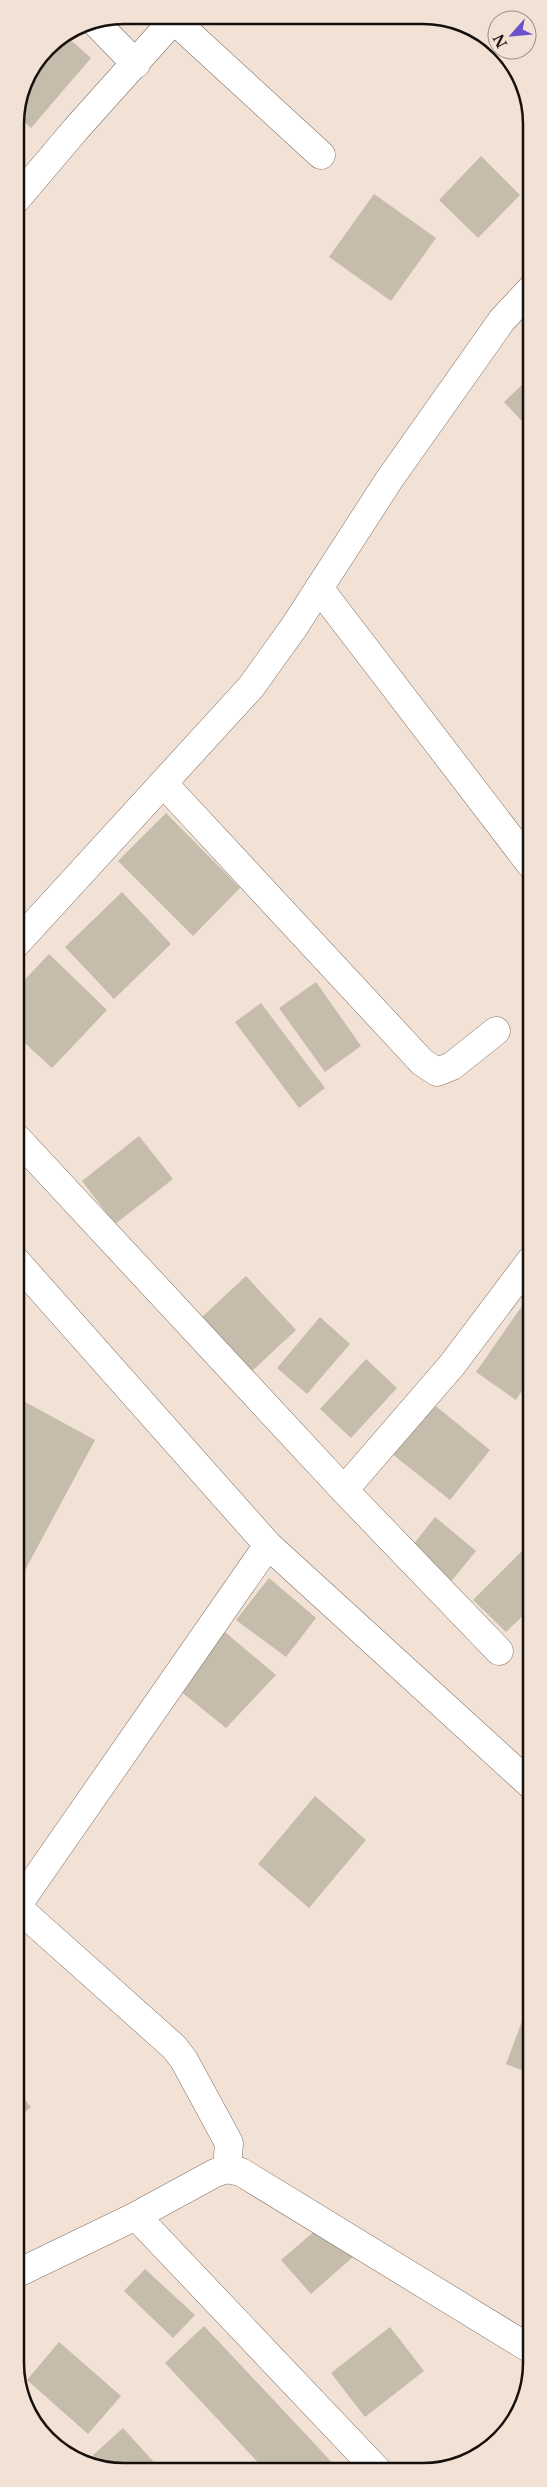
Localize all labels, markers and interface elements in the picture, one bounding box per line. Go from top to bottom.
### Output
north arrow [487,10,537,60]
text: N [489,31,511,51]

